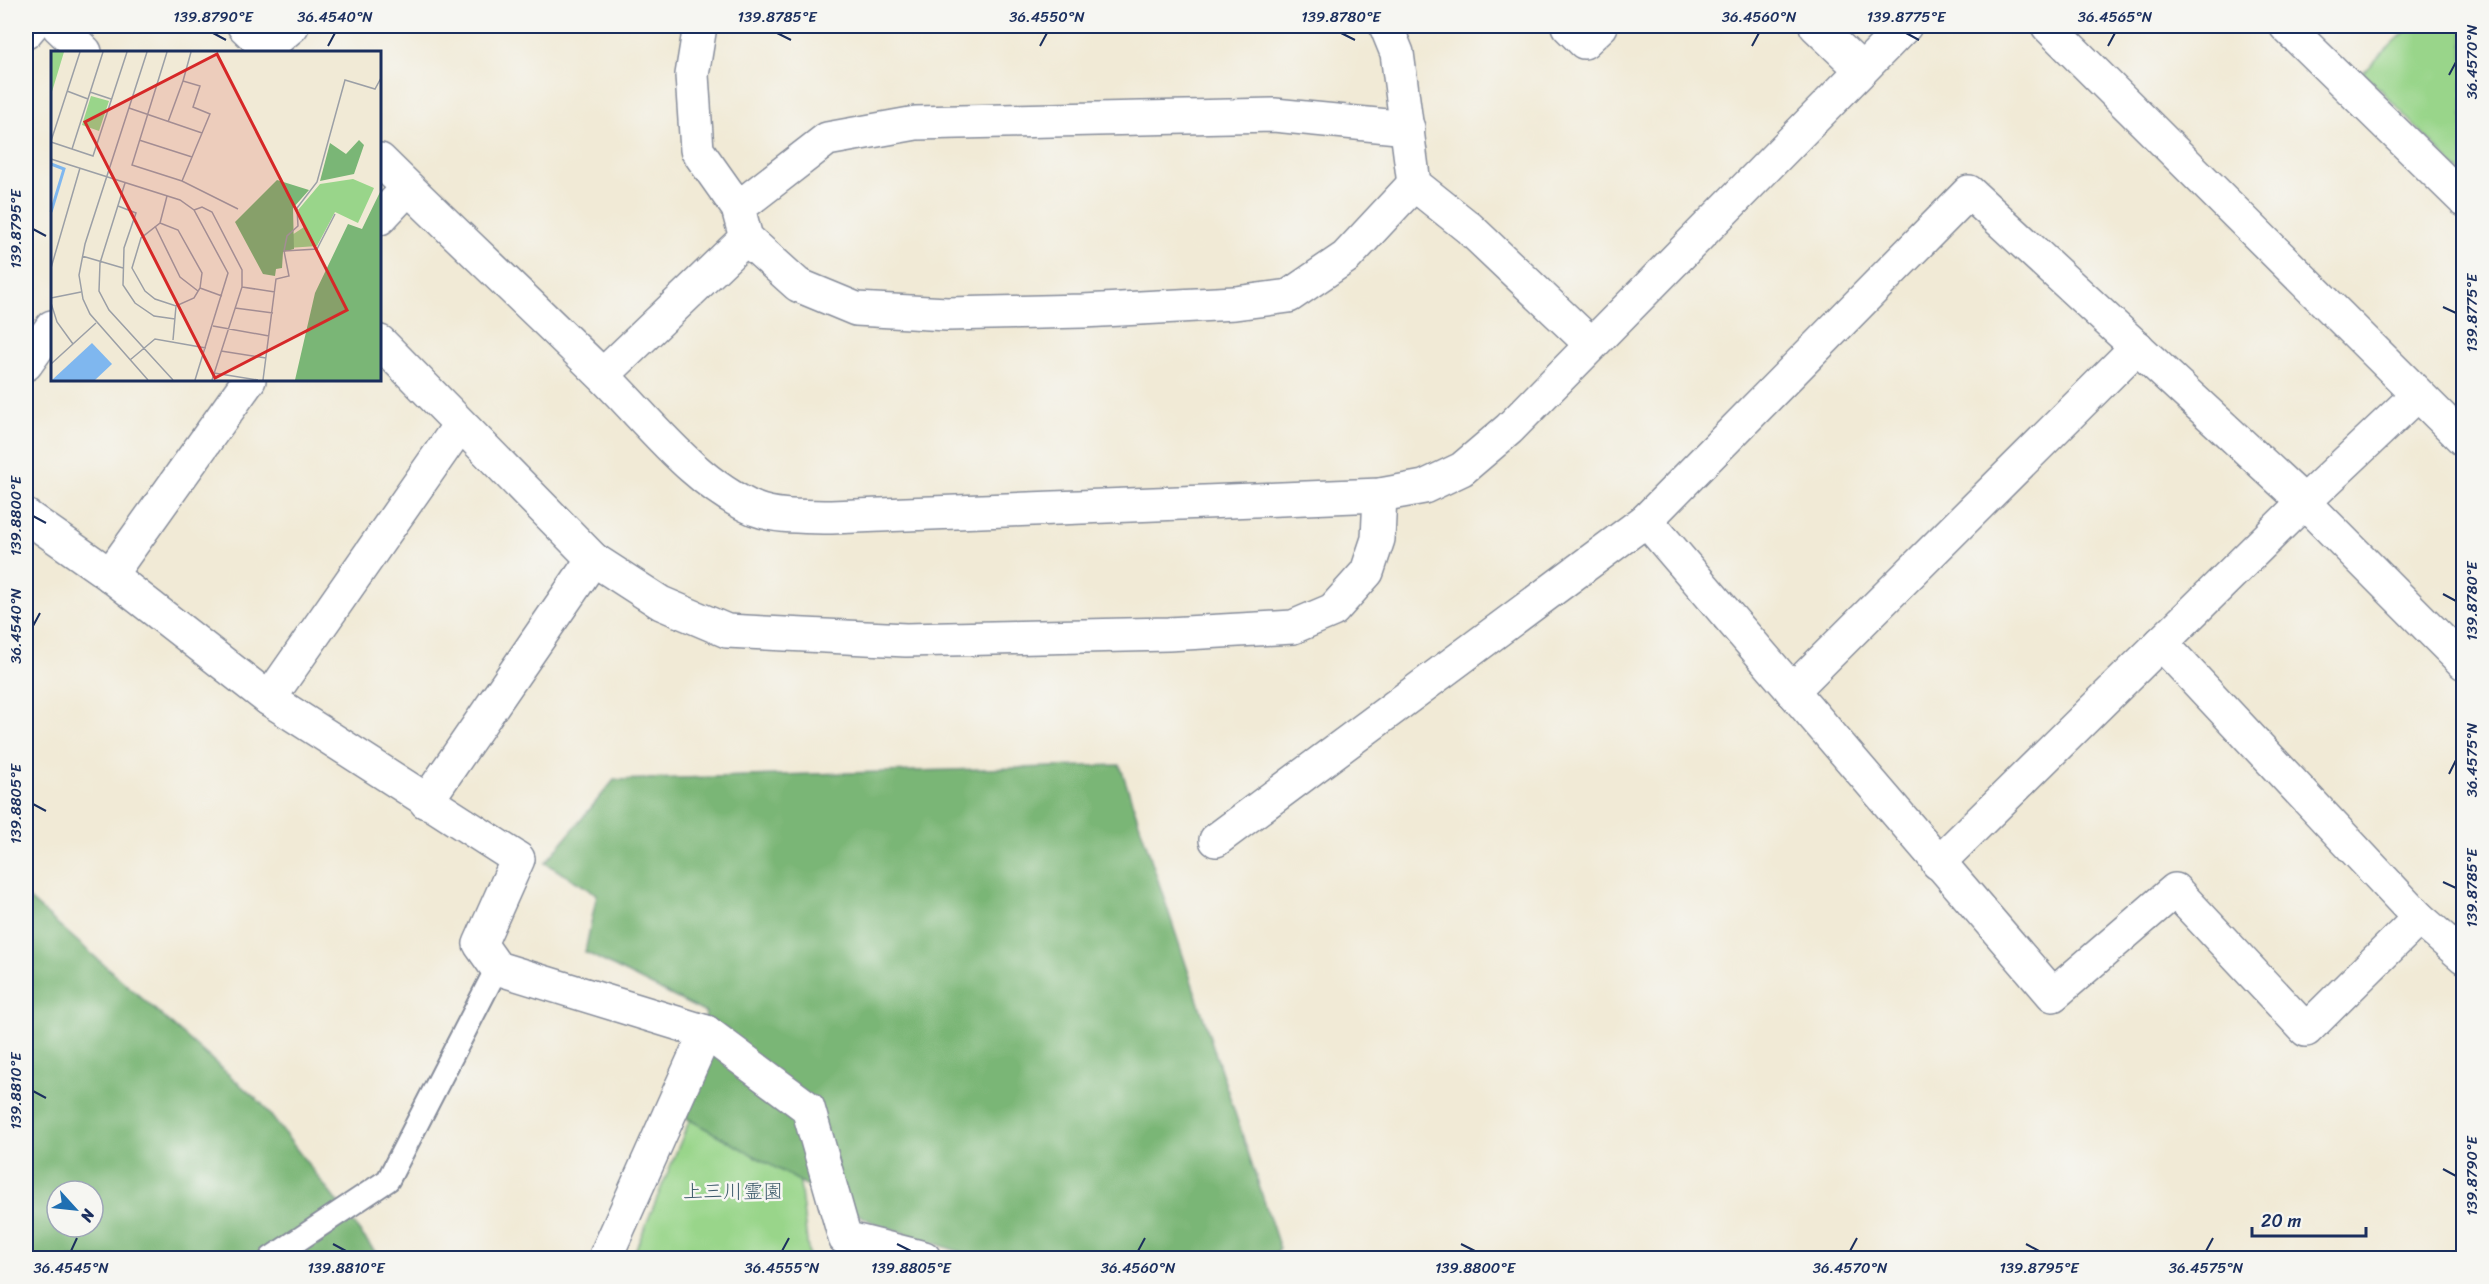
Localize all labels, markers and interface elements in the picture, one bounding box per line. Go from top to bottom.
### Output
text: 139.8790°E [173,4,254,30]
text: 36.4540°N [297,4,373,30]
text: 139.8785°E [738,4,818,30]
text: 36.4550°N [1009,4,1085,30]
text: 139.8780°E [1301,4,1382,30]
text: 36.4560°N [1722,4,1797,30]
text: 139.8775°E [1867,4,1947,30]
text: 36.4565°N [2078,4,2153,30]
text: 36.4570°N [2459,24,2485,99]
inset map [51,51,381,381]
text: 139.8795°E [3,188,29,269]
text: 139.8775°E [2459,272,2485,352]
text: 139.8800°E [3,474,29,556]
text: 139.8780°E [2459,560,2485,641]
text: 36.4540°N [3,588,29,664]
text: 36.4575°N [2459,722,2485,797]
text: 139.8805°E [3,762,29,844]
text: 139.8785°E [2459,847,2485,927]
text: 139.8810°E [3,1051,29,1130]
text: 139.8790°E [2459,1135,2485,1216]
park label: 上三川霊園 [683,1174,783,1209]
north arrow [45,1179,105,1239]
scale bar [2252,1200,2366,1238]
text: N [72,1203,104,1228]
text: 20 m [2261,1205,2301,1237]
text: 36.4545°N [33,1255,109,1281]
text: 139.8810°E [307,1255,386,1281]
text: 36.4555°N [745,1255,820,1281]
text: 139.8805°E [871,1255,953,1281]
text: 36.4560°N [1101,1255,1176,1281]
text: 139.8800°E [1435,1255,1517,1281]
text: 36.4570°N [1813,1255,1888,1281]
text: 139.8795°E [1999,1255,2080,1281]
text: 36.4575°N [2169,1255,2244,1281]

